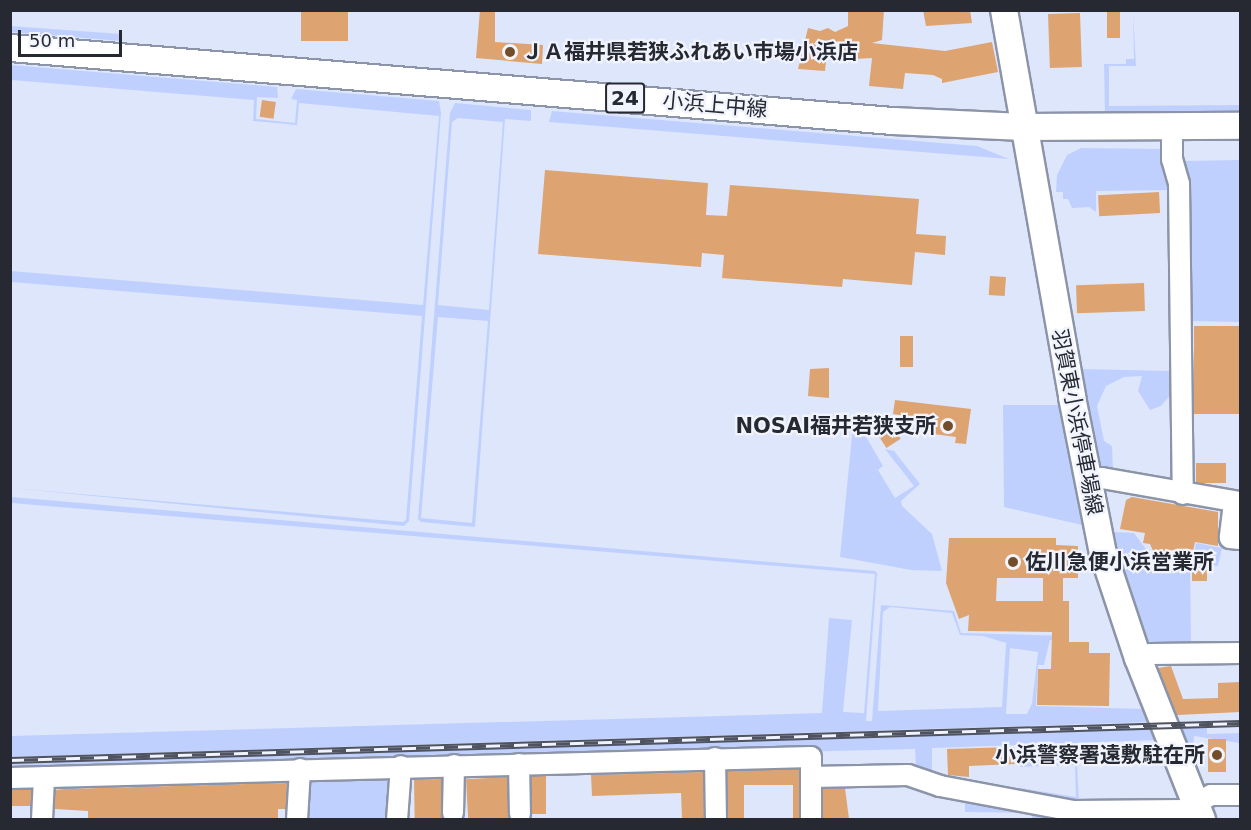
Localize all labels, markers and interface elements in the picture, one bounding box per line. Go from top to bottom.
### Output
scale bar [21,18,124,56]
text: 50 m [29,30,75,51]
place label: ＪＡ福井県若狭ふれあい市場小浜店 [522,39,858,65]
marker: ＪＡ福井県若狭ふれあい市場小浜店 [503,45,517,59]
road number: 24 [604,81,646,115]
street label: 小浜上中線 [662,88,768,122]
street label: 羽賀東小浜停車場線 [1047,327,1107,517]
place label: NOSAI福井若狭支所 [735,413,936,439]
marker: NOSAI福井若狭支所 [941,419,955,433]
place label: 佐川急便小浜営業所 [1025,549,1214,575]
marker: 佐川急便小浜営業所 [1006,555,1020,569]
place label: 小浜警察署遠敷駐在所 [995,742,1205,768]
marker: 小浜警察署遠敷駐在所 [1210,748,1224,762]

